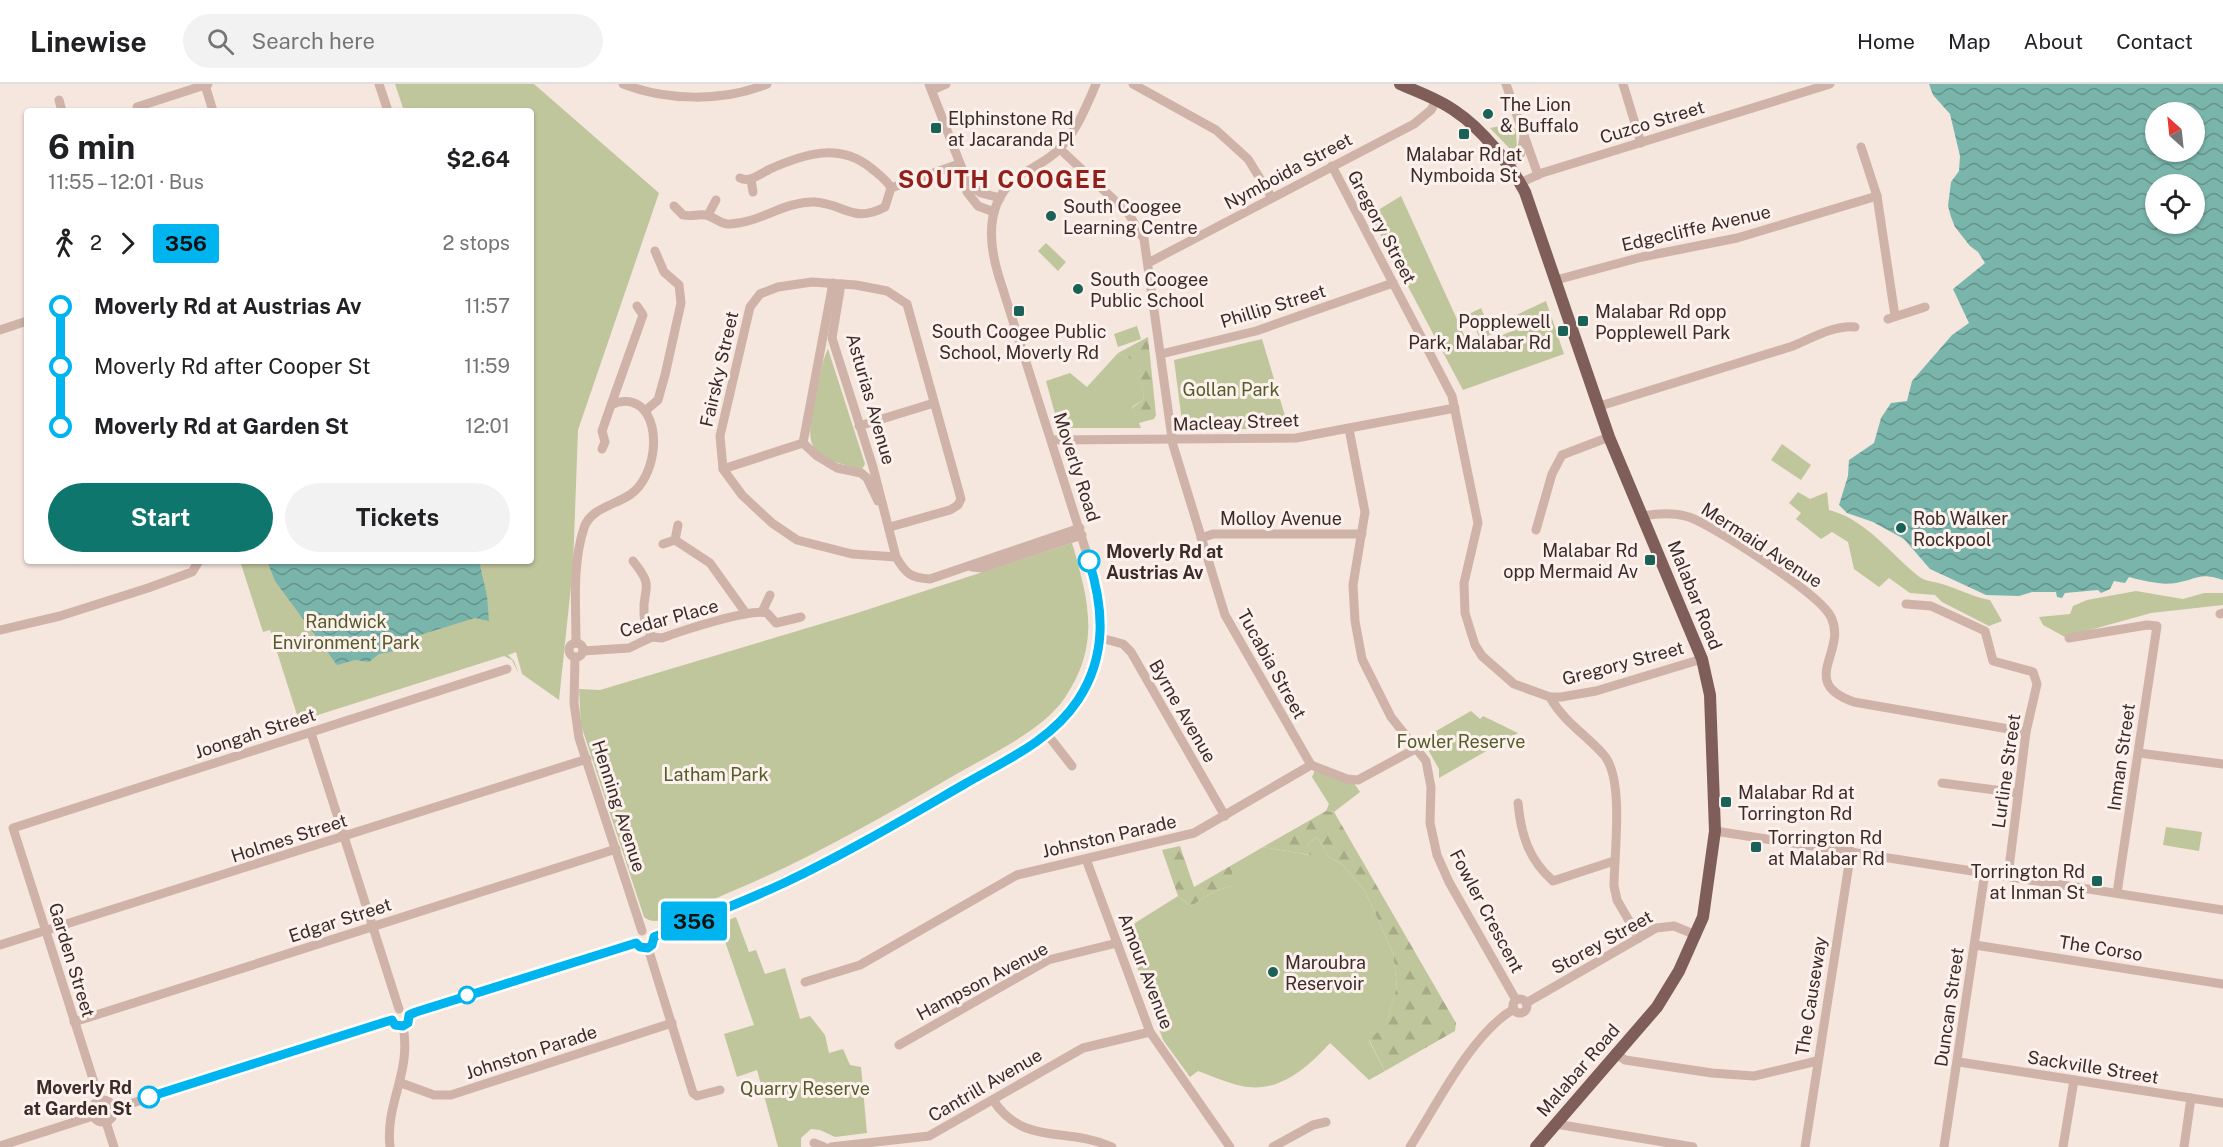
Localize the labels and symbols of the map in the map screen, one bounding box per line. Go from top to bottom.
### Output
place label: The Lion & Buffalo [1500,94,1579,136]
street label: Cuzco Street [1597,96,1707,148]
north arrow [2145,102,2205,162]
marker: The Lion & Buffalo [1481,107,1495,121]
place label: Elphinstone Rd at Jacaranda Pl [948,108,1075,150]
marker: Elphinstone Rd at Jacaranda Pl [929,121,943,135]
marker: Malabar Rd at Nymboida St [1457,127,1471,141]
street label: Nymboida Street [1220,128,1356,214]
place label: Malabar Rd at Nymboida St [1406,144,1522,186]
district label: SOUTH COOGEE [898,165,1108,193]
street label: Gregory Street [1343,167,1421,287]
place label: South Coogee Learning Centre [1063,196,1198,238]
street label: Edgecliffe Avenue [1619,201,1773,255]
marker: South Coogee Learning Centre [1044,209,1058,223]
place label: South Coogee Public School [1090,269,1208,311]
street label: Phillip Street [1218,280,1328,332]
marker: South Coogee Public School [1071,282,1085,296]
place label: Malabar Rd opp Popplewell Park [1595,301,1730,343]
marker: South Coogee Public School, Moverly Rd [1012,304,1026,318]
street label: Fairsky Street [695,309,743,429]
place label: Popplewell Park, Malabar Rd [1408,311,1551,353]
marker: Malabar Rd opp Popplewell Park [1576,314,1590,328]
place label: South Coogee Public School, Moverly Rd [932,321,1106,363]
marker: Popplewell Park, Malabar Rd [1556,324,1570,338]
street label: Asturias Avenue [842,331,900,467]
park label: Gollan Park [1182,379,1280,400]
street label: Macleay Street [1172,409,1300,435]
street label: Moverly Road [1049,410,1105,524]
street label: Mermaid Avenue [1698,498,1826,592]
street label: Molloy Avenue [1220,508,1342,529]
place label: Rob Walker Rockpool [1913,508,2008,550]
marker: Rob Walker Rockpool [1894,521,1908,535]
street label: Malabar Road [1664,537,1726,653]
place label: Malabar Rd opp Mermaid Av [1503,540,1638,582]
place label: Moverly Rd at Austrias Av [1106,541,1223,583]
marker: Moverly Rd at Austrias Av [1078,550,1100,572]
marker: Malabar Rd opp Mermaid Av [1643,553,1657,567]
street label: Cedar Place [617,595,721,641]
street label: Tucabia Street [1233,606,1311,722]
park label: Randwick Environment Park [272,611,420,653]
street label: Gregory Street [1560,637,1686,689]
street label: Byrne Avenue [1145,656,1221,766]
street label: Inman Street [2103,702,2139,812]
street label: Joongah Street [192,704,318,762]
street label: Lurline Street [1988,712,2024,830]
park label: Fowler Reserve [1397,731,1525,752]
street label: Henning Avenue [588,738,650,874]
park label: Latham Park [663,764,769,785]
place label: Malabar Rd at Torrington Rd [1738,782,1855,824]
marker: Malabar Rd at Torrington Rd [1719,795,1733,809]
street label: Holmes Street [228,809,350,867]
street label: Johnston Parade [1040,810,1178,862]
place label: Torrington Rd at Malabar Rd [1768,827,1885,869]
marker: Torrington Rd at Malabar Rd [1749,840,1763,854]
street label: Fowler Crescent [1446,846,1528,976]
place label: Torrington Rd at Inman St [1971,861,2085,903]
marker: Torrington Rd at Inman St [2090,874,2104,888]
street label: Edgar Street [286,894,394,946]
street label: Garden Street [45,900,99,1020]
line badge: 356 [660,902,728,940]
street label: Storey Street [1548,906,1656,978]
street label: Amour Avenue [1114,910,1178,1032]
street label: The Corso [2058,931,2144,965]
street label: The Causeway [1791,934,1831,1057]
street label: Hampson Avenue [913,938,1051,1024]
street label: Duncan Street [1930,946,1968,1068]
place label: Maroubra Reservoir [1285,952,1366,994]
marker: Maroubra Reservoir [1266,965,1280,979]
unlabelled marker [458,986,476,1004]
street label: Malabar Road [1532,1019,1624,1121]
street label: Johnston Parade [462,1021,600,1083]
street label: Cantrill Avenue [924,1044,1046,1126]
street label: Sackville Street [2026,1046,2160,1088]
place label: Moverly Rd at Garden St [24,1077,132,1119]
park label: Quarry Reserve [740,1078,870,1099]
marker: Moverly Rd at Garden St [138,1086,160,1108]

